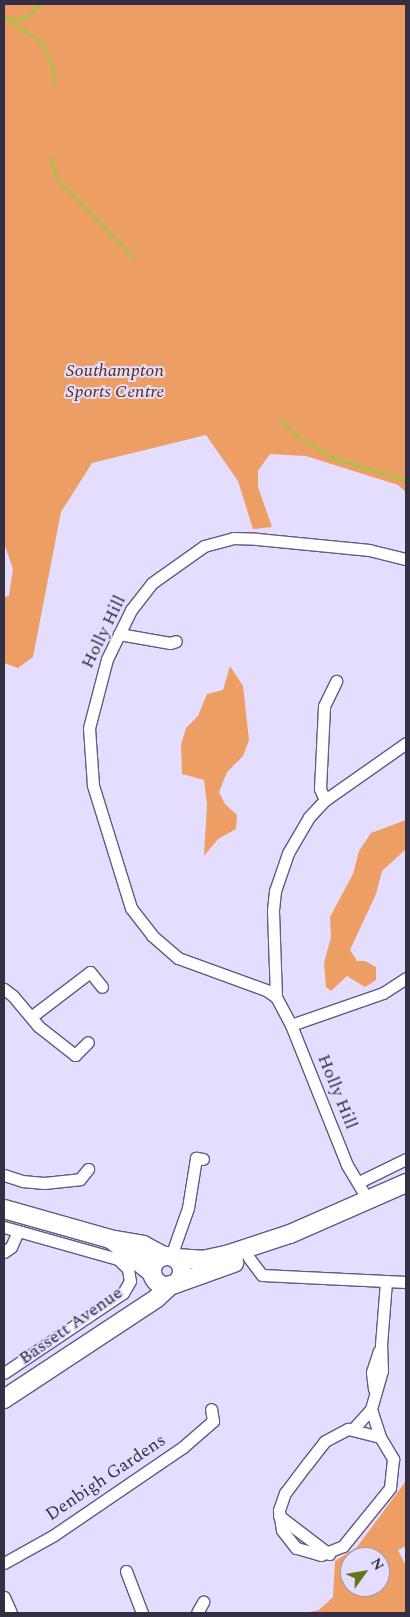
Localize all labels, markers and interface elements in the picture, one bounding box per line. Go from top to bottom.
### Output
park label: Southampton Sports Centre [66,361,164,404]
street label: Holly Hill [77,592,131,672]
street label: Holly Hill [312,1051,362,1133]
street label: Bassett Avenue [15,1282,127,1370]
street label: Denbigh Gardens [42,1430,170,1526]
north arrow [340,1547,390,1597]
text: N [365,1554,389,1575]

